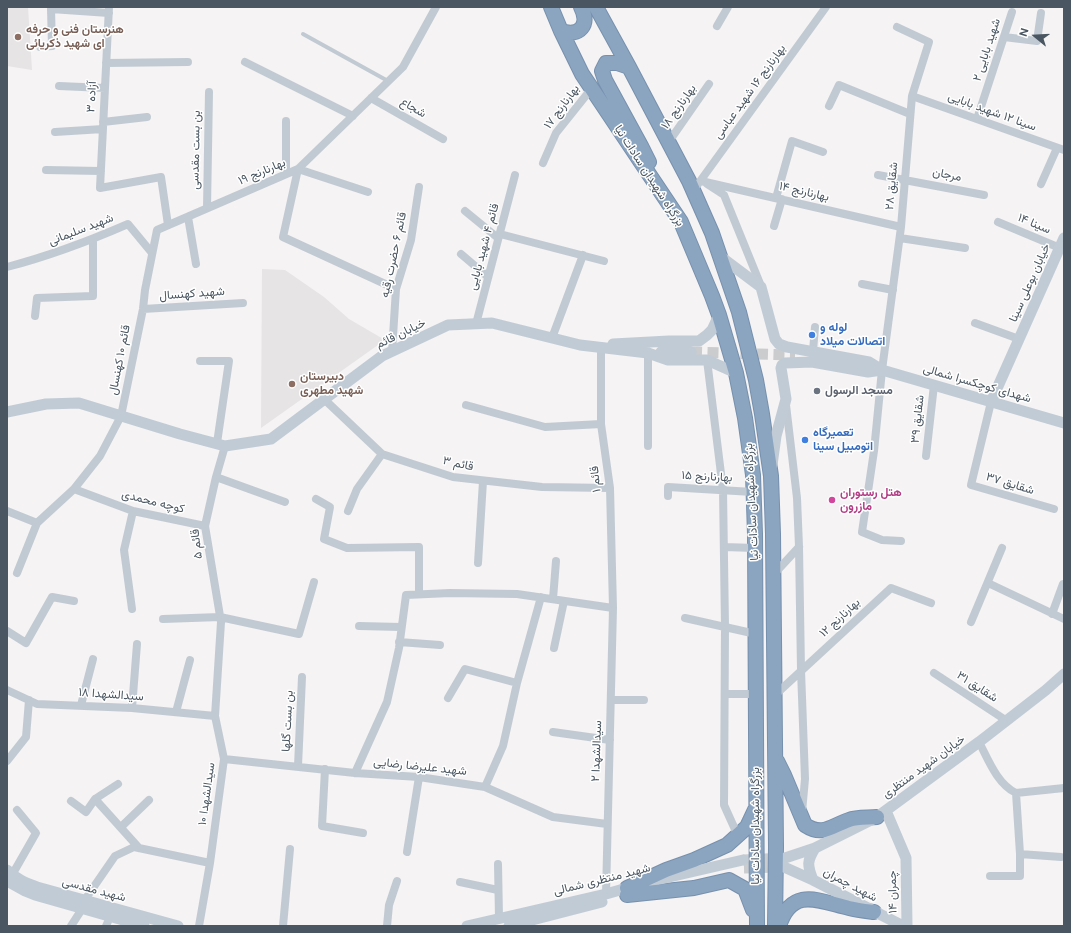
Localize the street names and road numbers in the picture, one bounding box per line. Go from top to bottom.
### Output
street label: شهید بابایی ۲ [970,17,1004,83]
street label: بهارنارنج ۱۶ شهید عباسی [711,42,789,142]
street label: آزاده ۳ [84,81,100,113]
street label: بهارنارنج ۱۷ [541,82,583,132]
street label: بهارنارنج ۱۸ [658,82,700,132]
street label: سینا ۱۲ شهید بابایی [946,89,1038,135]
street label: شجاع [397,95,429,121]
street label: بن بست مقدسی [188,110,204,190]
street label: بزرگراه شهیدان سادات نیا [611,123,687,229]
street label: بهارنارنج ۱۹ [236,156,288,188]
street label: شقایق ۲۸ [883,161,901,211]
street label: مرجان [931,165,963,185]
street label: بهارنارنج ۱۴ [778,179,830,205]
street label: قائم ۴ شهید بابایی [466,202,502,292]
street label: شهید سلیمانی [47,211,115,249]
street label: قائم ۶ حضرت رقیه [378,211,410,299]
street label: سینا ۱۴ [1015,211,1053,237]
street label: خیابان بوعلی سینا [1006,241,1054,325]
street label: شهید کهنسال [159,285,225,303]
street label: خیابان قائم [374,316,428,352]
street label: قائم ۱۰ کهنسال [106,324,134,396]
street label: شهدای کوچکسرا شمالی [921,362,1033,406]
street label: شقایق ۳۹ [908,394,928,444]
street label: بزرگراه شهیدان سادات نیا [742,443,762,561]
street label: قائم ۳ [441,454,475,474]
street label: قائم ۱ [587,465,605,493]
street label: بهارنارنج ۱۵ [681,468,733,486]
street label: شقایق ۳۷ [984,470,1036,498]
street label: کوچه محمدی [120,487,186,517]
street label: قائم ۵ [188,528,206,560]
street label: بهارنارنج ۱۲ [817,596,863,640]
street label: شقایق ۳۱ [954,668,1000,706]
street label: سیدالشهدا ۱۸ [78,686,144,704]
street label: بن بست گلها [279,690,297,752]
street label: سیدالشهدا ۲ [589,720,605,782]
street label: خیابان شهید منتظری [880,732,968,802]
street label: شهید علیرضا رضایی [373,755,467,779]
street label: سیدالشهدا ۱۰ [195,762,219,826]
street label: بزرگراه شهیدان سادات نیا [749,767,763,885]
street label: شهید منتظری شمالی [552,861,652,899]
street label: شهید چمران [821,865,879,905]
street label: چمران ۱۴ [885,870,901,914]
street label: شهید مقدسی [61,875,127,905]

